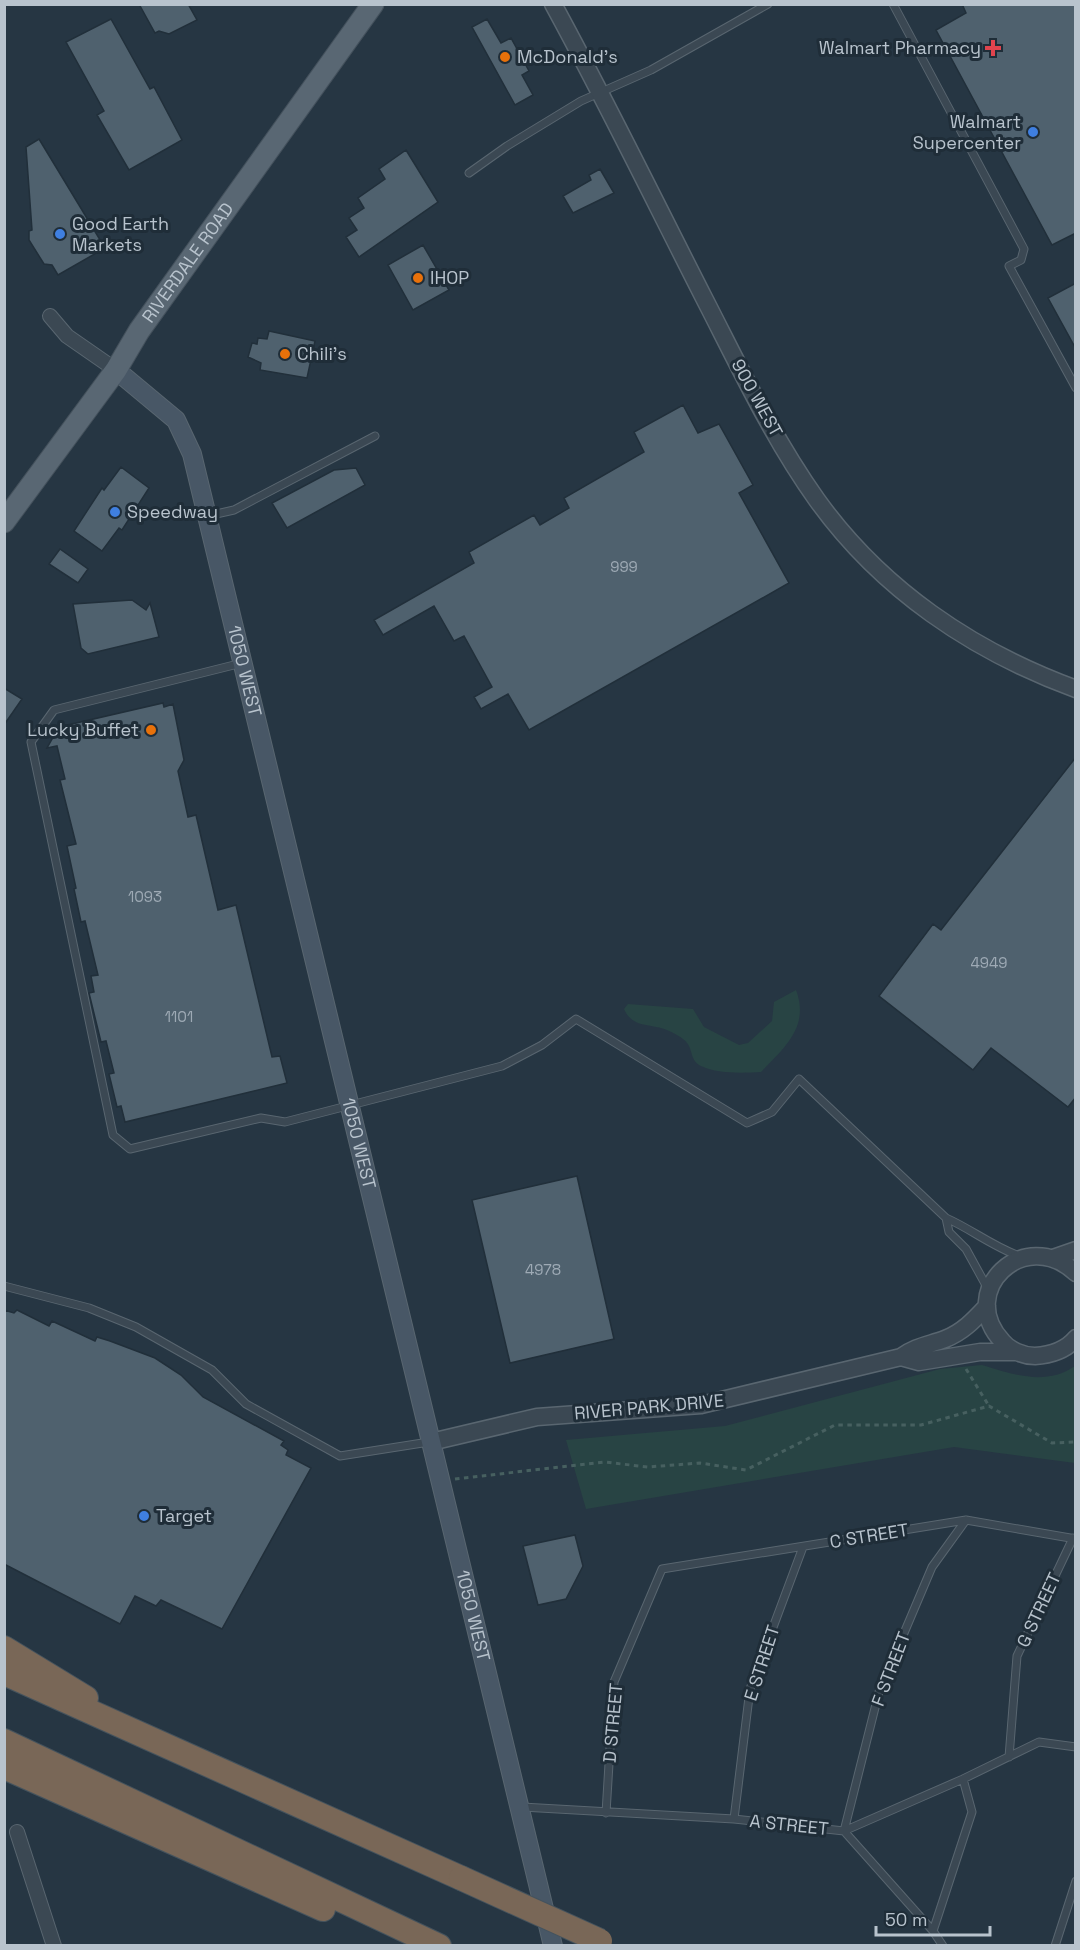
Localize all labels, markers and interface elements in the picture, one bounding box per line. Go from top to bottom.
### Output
place label: Walmart Pharmacy [819,36,981,59]
marker: Walmart Pharmacy [986,41,1000,55]
place label: McDonald's [517,45,618,68]
marker: McDonald's [498,50,512,64]
place label: Walmart Supercenter [913,110,1021,154]
marker: Walmart Supercenter [1026,125,1040,139]
street label: RIVERDALE ROAD [137,198,238,327]
place label: Good Earth Markets [72,212,169,256]
marker: Good Earth Markets [53,227,67,241]
place label: IHOP [430,266,469,289]
marker: IHOP [411,271,425,285]
place label: Chili's [297,342,347,365]
marker: Chili's [278,347,292,361]
street label: 900 WEST [727,355,788,441]
place label: Speedway [127,500,218,523]
marker: Speedway [108,505,122,519]
house number: 999 [610,557,638,576]
street label: 1050 WEST [223,623,267,719]
place label: Lucky Buffet [27,718,139,741]
marker: Lucky Buffet [144,723,158,737]
house number: 1093 [128,887,162,906]
house number: 4949 [970,953,1008,972]
house number: 1101 [165,1007,193,1026]
street label: 1050 WEST [337,1095,381,1192]
house number: 4978 [525,1260,561,1279]
street label: RIVER PARK DRIVE [573,1389,725,1424]
place label: Target [156,1504,212,1527]
marker: Target [137,1509,151,1523]
street label: C STREET [828,1518,910,1553]
street label: 1050 WEST [451,1568,496,1664]
street label: G STREET [1011,1568,1066,1651]
street label: E STREET [739,1622,785,1704]
street label: F STREET [866,1628,915,1709]
street label: D STREET [598,1682,627,1764]
street label: A STREET [749,1809,830,1840]
scale bar [876,1899,990,1937]
text: 50 m [885,1908,927,1931]

